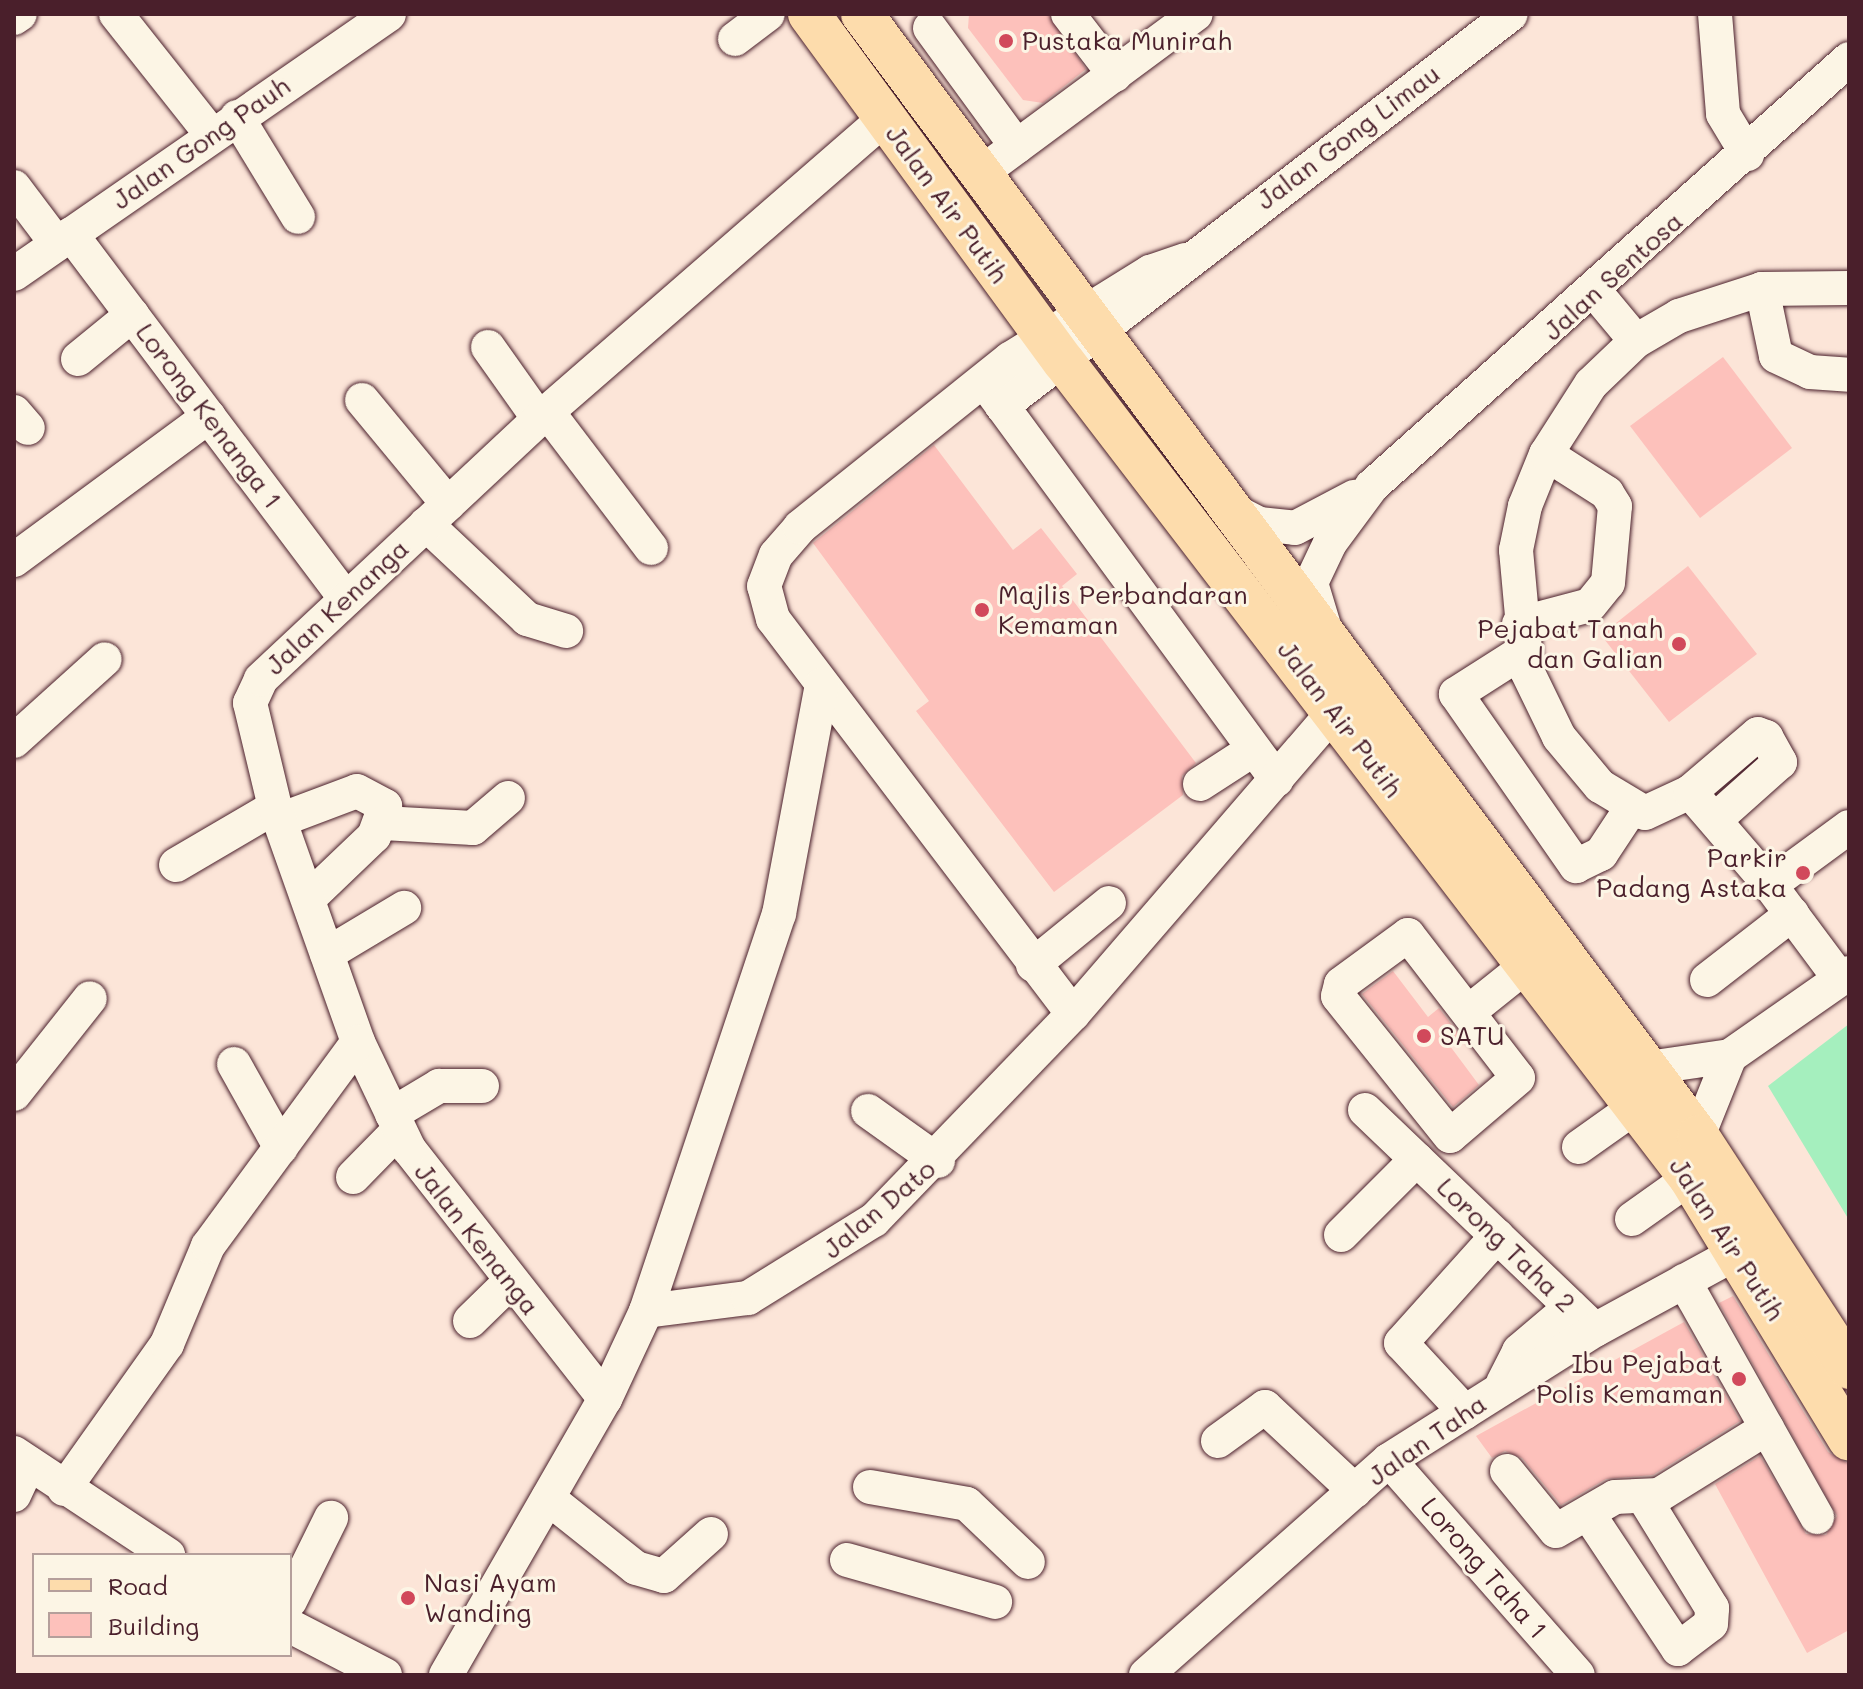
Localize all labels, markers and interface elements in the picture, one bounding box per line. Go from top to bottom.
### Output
place label: Pustaka Munirah [1022,25,1232,57]
marker: Pustaka Munirah [997,32,1015,50]
street label: Jalan Gong Limau [1250,58,1446,216]
street label: Jalan Gong Pauh [106,70,296,216]
street label: Jalan Air Putih [879,119,1015,289]
street label: Jalan Sentosa [1537,205,1689,347]
street label: Lorong Kenanga 1 [129,317,289,515]
street label: Jalan Kenanga [259,533,415,681]
place label: Majlis Perbandaran Kemaman [998,579,1248,640]
marker: Majlis Perbandaran Kemaman [973,601,991,619]
place label: Pejabat Tanah dan Galian [1478,613,1663,674]
street label: Jalan Air Putih [1271,635,1409,803]
marker: Pejabat Tanah dan Galian [1670,635,1688,653]
place label: Parkir Padang Astaka [1596,842,1787,904]
marker: Parkir Padang Astaka [1794,864,1812,882]
place label: SATU [1440,1020,1504,1052]
marker: SATU [1415,1027,1433,1045]
street label: Jalan Air Putih [1663,1152,1791,1326]
street label: Jalan Dato [817,1153,941,1265]
street label: Jalan Kenanga [408,1157,546,1321]
street label: Lorong Taha 2 [1431,1171,1581,1319]
place label: Ibu Pejabat Polis Kemaman [1536,1348,1723,1410]
marker: Ibu Pejabat Polis Kemaman [1730,1370,1748,1388]
street label: Jalan Taha [1362,1388,1492,1492]
street label: Lorong Taha 1 [1414,1491,1554,1645]
legend [32,1553,292,1657]
place label: Nasi Ayam Wanding [424,1567,557,1628]
text: Road [108,1570,168,1601]
marker: Nasi Ayam Wanding [399,1589,417,1607]
text: Building [108,1610,199,1641]

